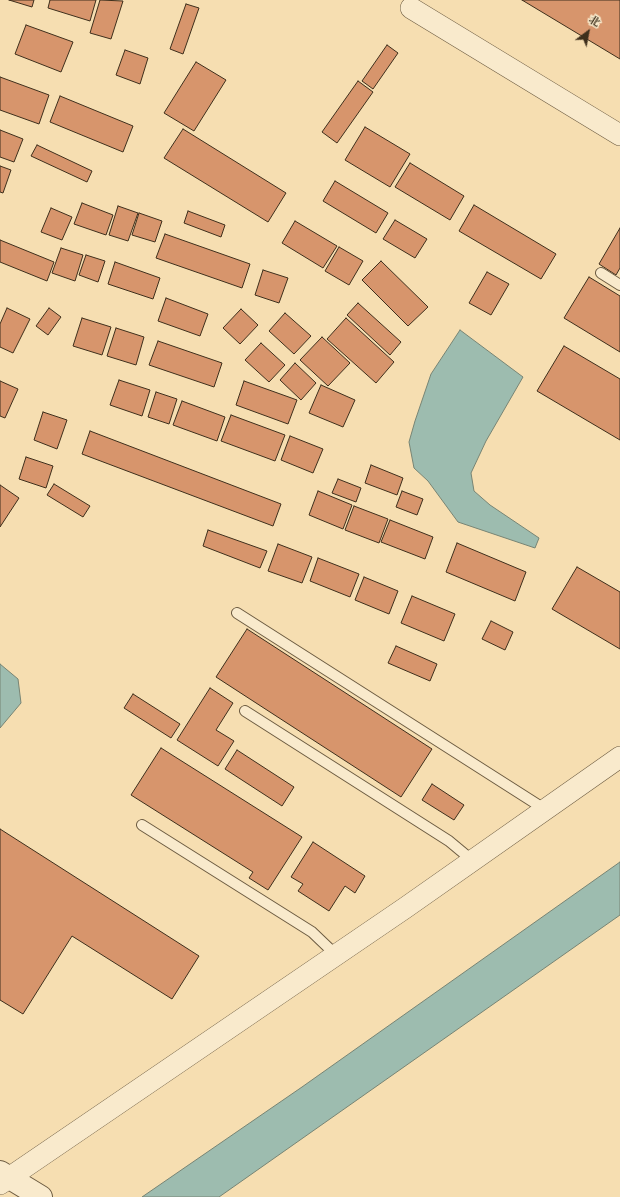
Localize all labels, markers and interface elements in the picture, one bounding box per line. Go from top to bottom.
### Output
north arrow [568,12,608,52]
text: 北 [586,12,603,31]

